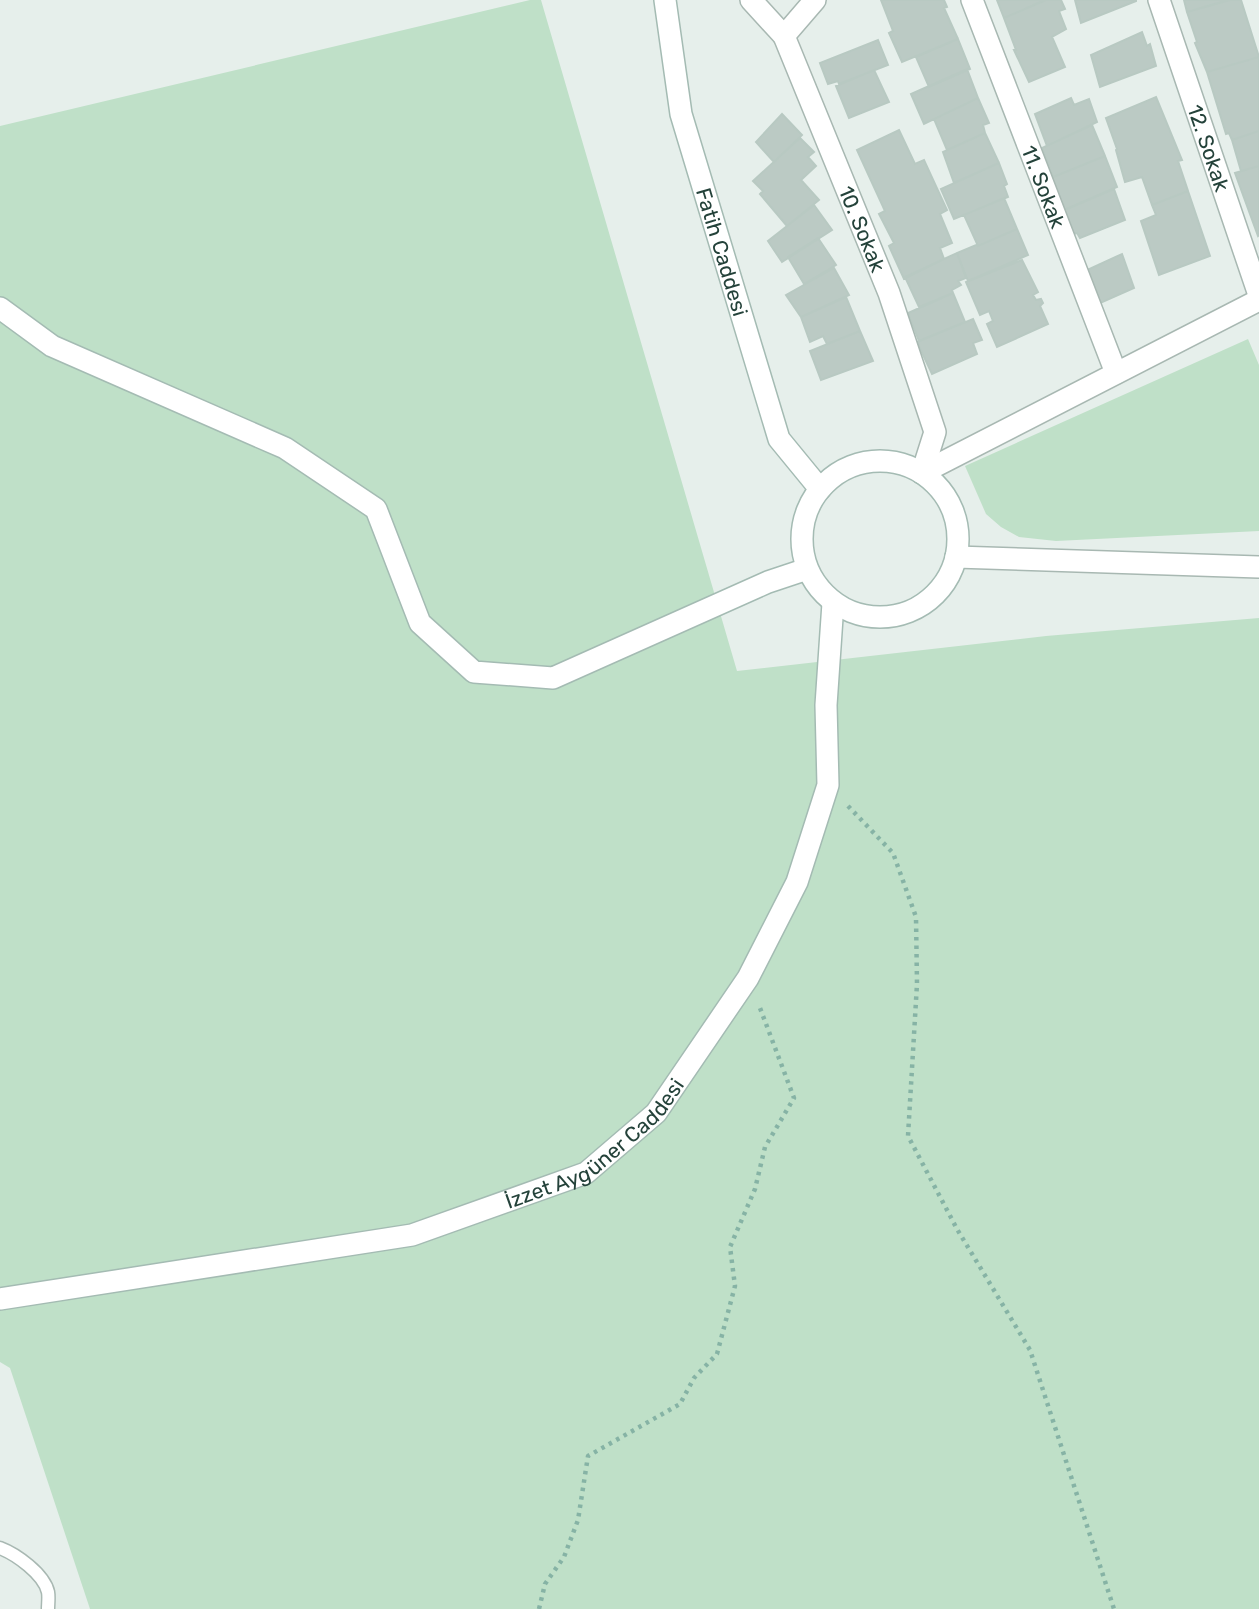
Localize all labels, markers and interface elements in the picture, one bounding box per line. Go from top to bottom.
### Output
street label: 12. Sokak [1183,101,1235,195]
street label: 11. Sokak [1017,142,1071,232]
street label: 10. Sokak [834,182,892,276]
street label: Fatih Caddesi [691,185,754,319]
street label: İzzet Aygüner Caddesi [502,1073,689,1213]

